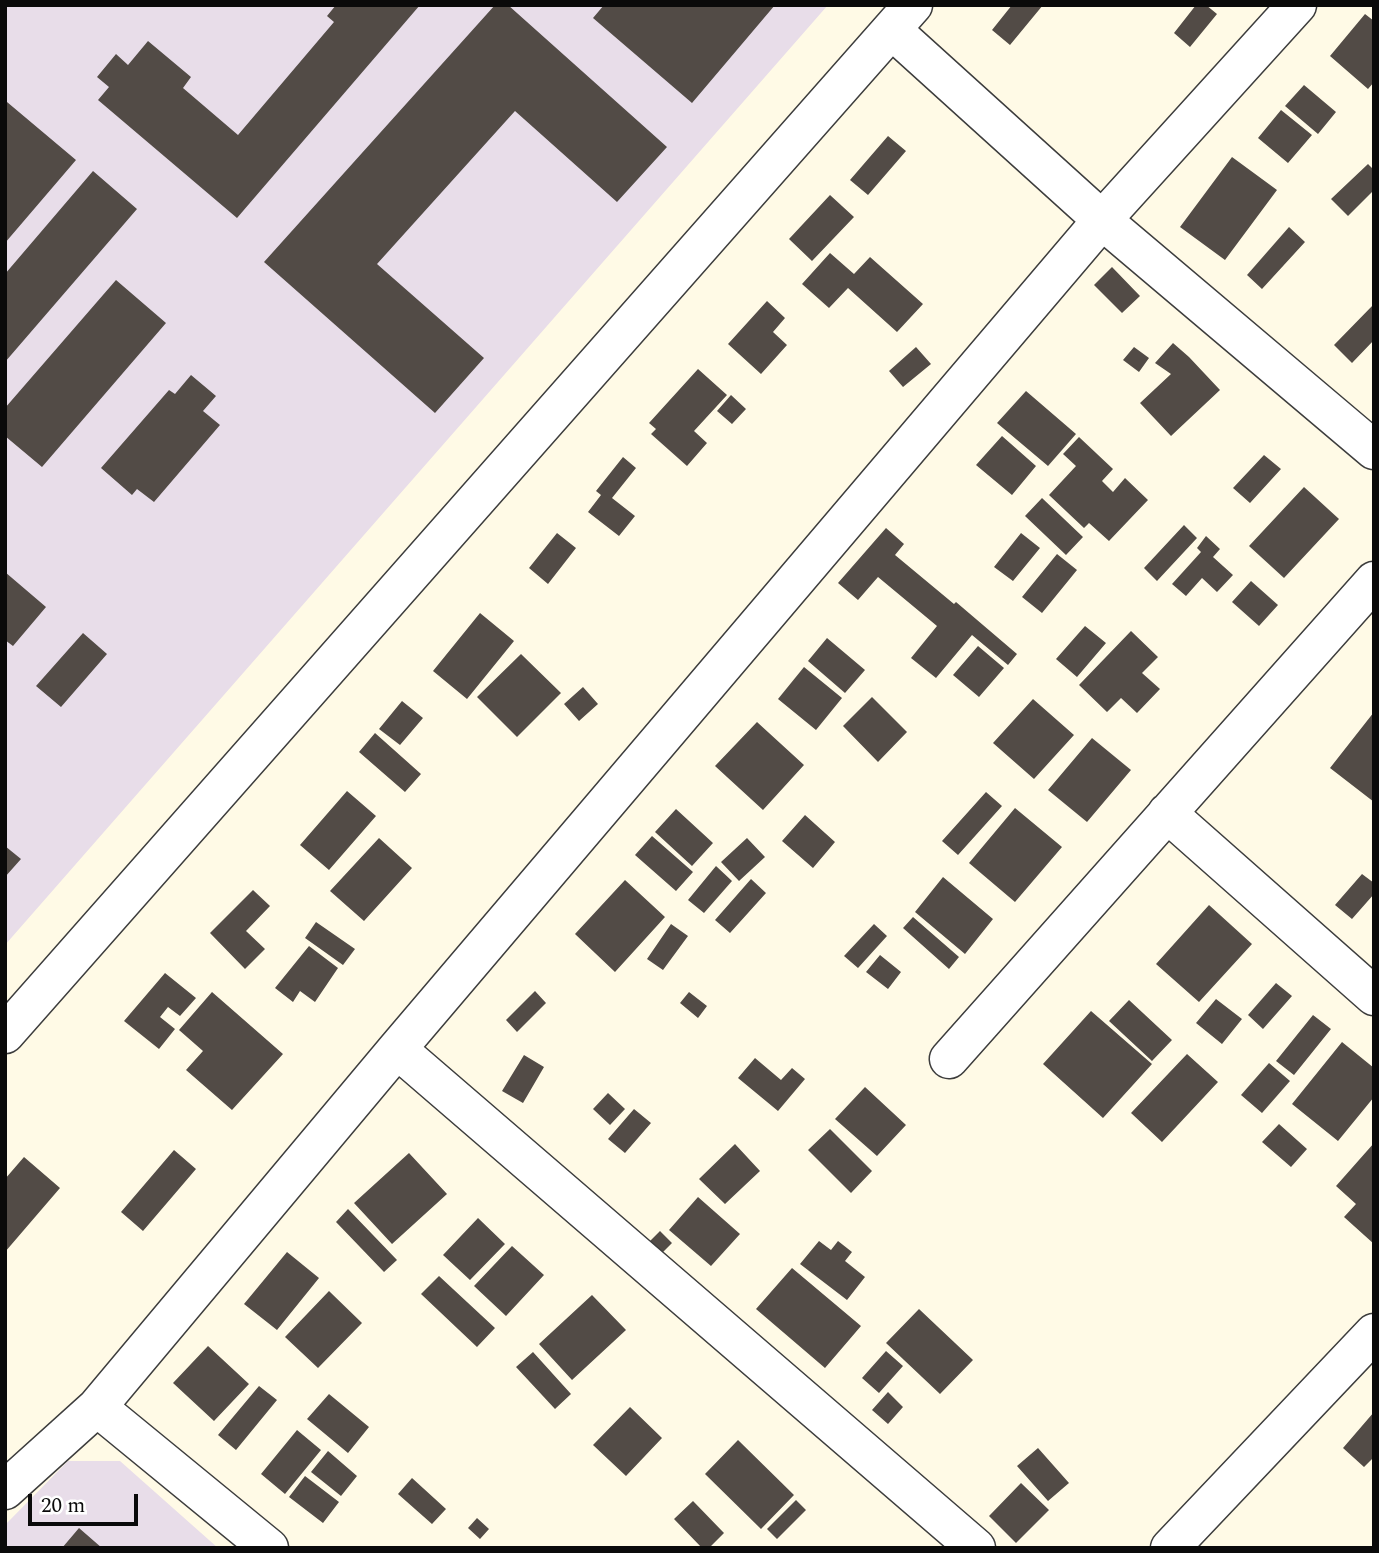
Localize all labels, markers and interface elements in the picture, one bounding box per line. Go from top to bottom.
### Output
scale bar [32,1480,142,1524]
text: 20 m [41,1490,85,1522]

